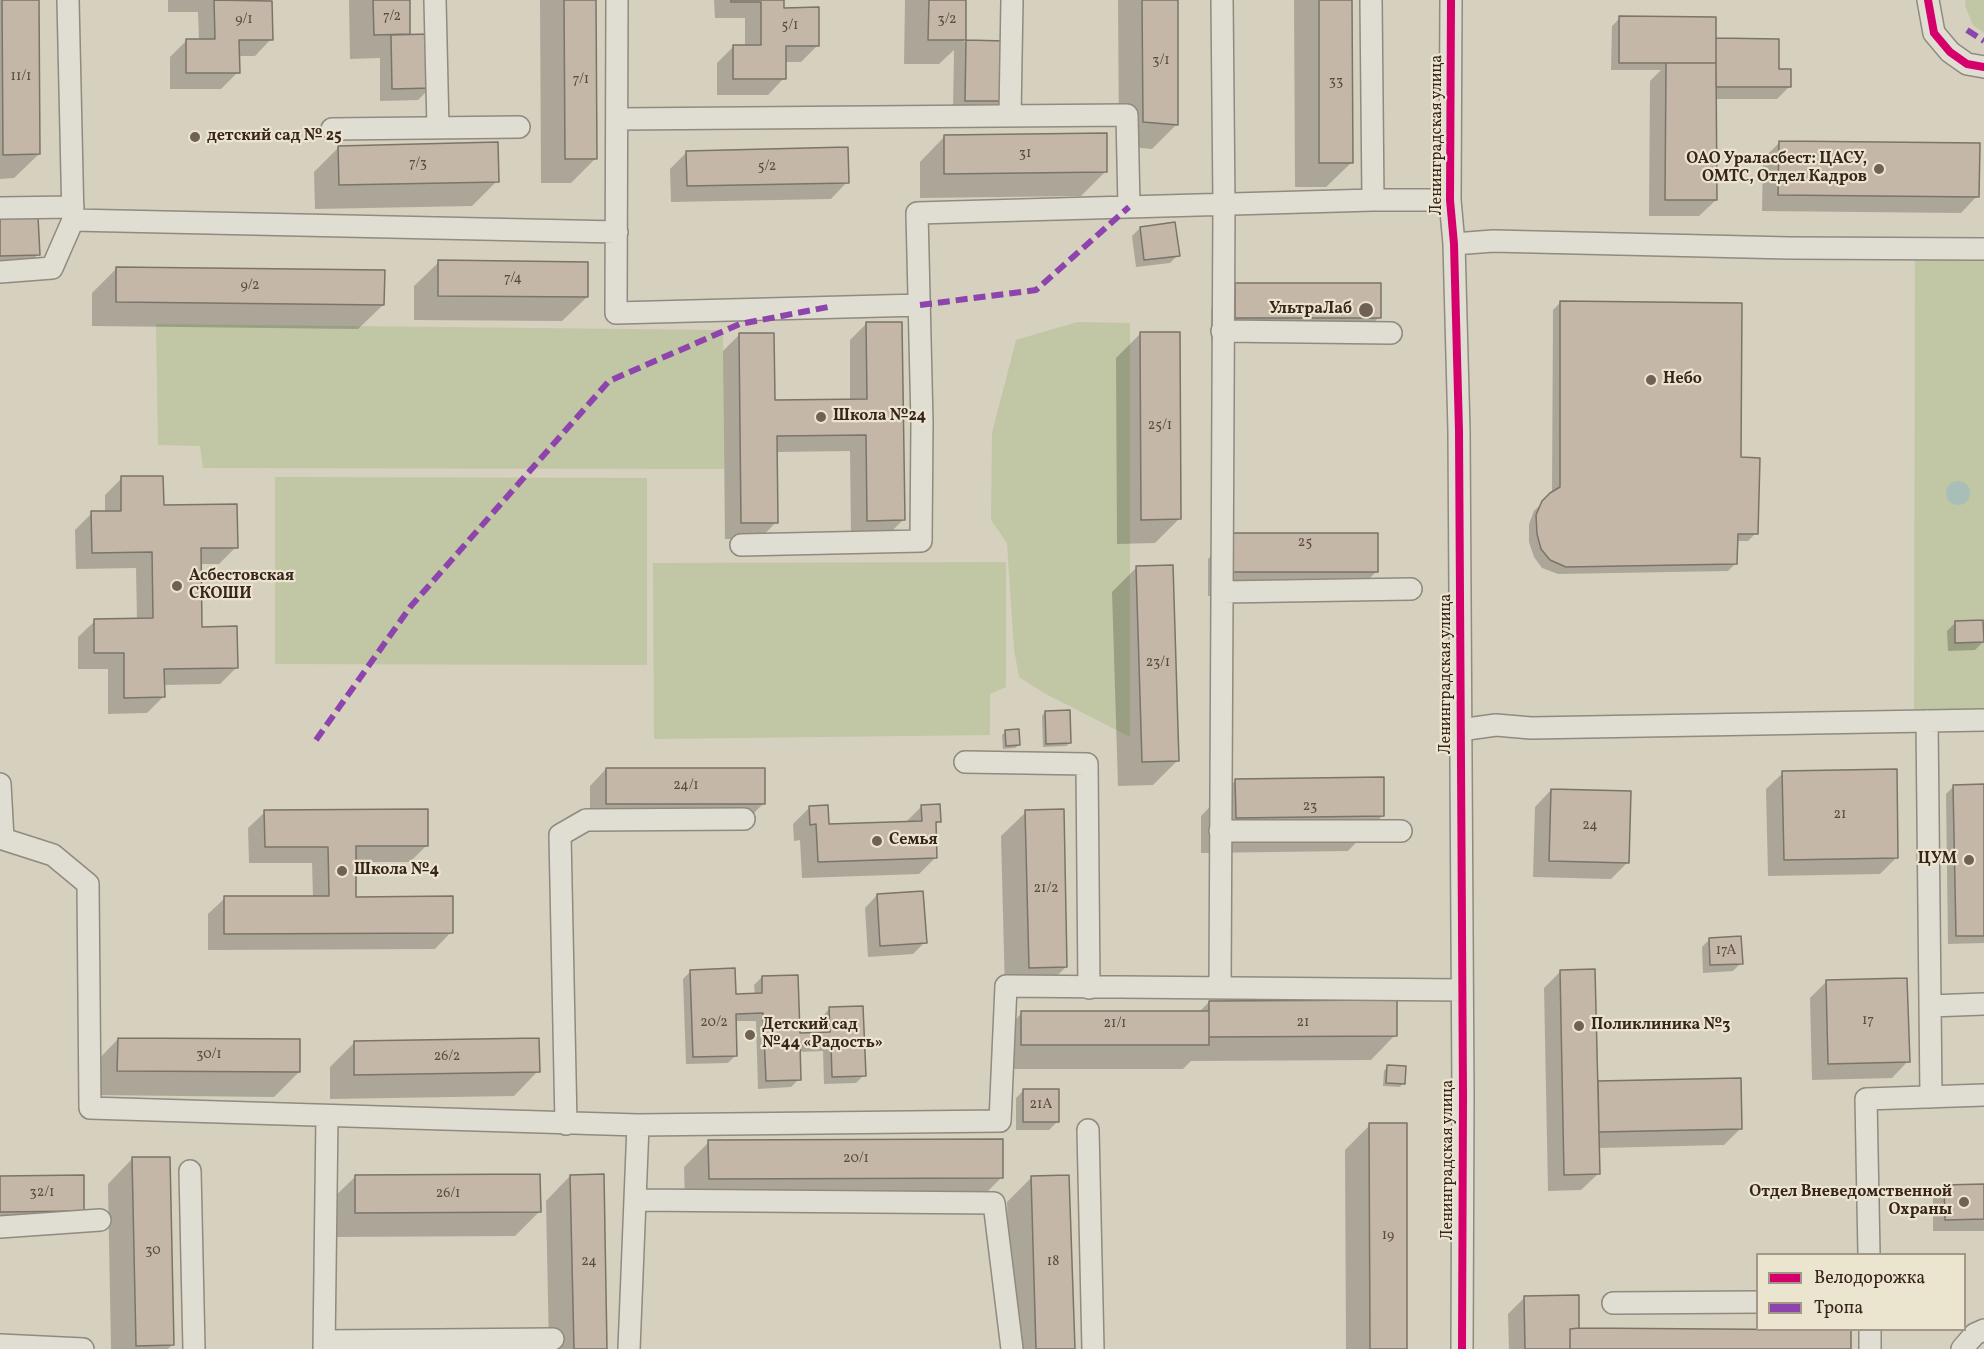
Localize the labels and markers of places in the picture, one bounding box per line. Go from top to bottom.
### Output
place label: детский сад № 25 [207,127,342,147]
marker: детский сад № 25 [188,130,202,144]
place label: ОАО Ураласбест: ЦАСУ, ОМТС, Отдел Кадров [1686,150,1867,188]
marker: ОАО Ураласбест: ЦАСУ, ОМТС, Отдел Кадров [1872,162,1886,176]
place label: УльтраЛаб [1269,300,1352,320]
marker: УльтраЛаб [1357,301,1375,319]
place label: Небо [1663,370,1702,390]
marker: Небо [1644,373,1658,387]
place label: Школа №24 [833,407,926,427]
marker: Школа №24 [814,410,828,424]
place label: Асбестовская СКОШИ [189,567,294,605]
marker: Асбестовская СКОШИ [170,579,184,593]
place label: Семья [889,831,938,851]
marker: Семья [870,834,884,848]
place label: ЦУМ [1918,850,1957,870]
marker: ЦУМ [1962,853,1976,867]
place label: Школа №4 [354,861,439,881]
marker: Школа №4 [335,864,349,878]
place label: Детский сад №44 «Радость» [762,1016,883,1054]
place label: Поликлиника №3 [1591,1016,1730,1036]
marker: Поликлиника №3 [1572,1019,1586,1033]
marker: Детский сад №44 «Радость» [743,1028,757,1042]
place label: Отдел Вневедомственной Охраны [1749,1183,1952,1221]
marker: Отдел Вневедомственной Охраны [1957,1195,1971,1209]

